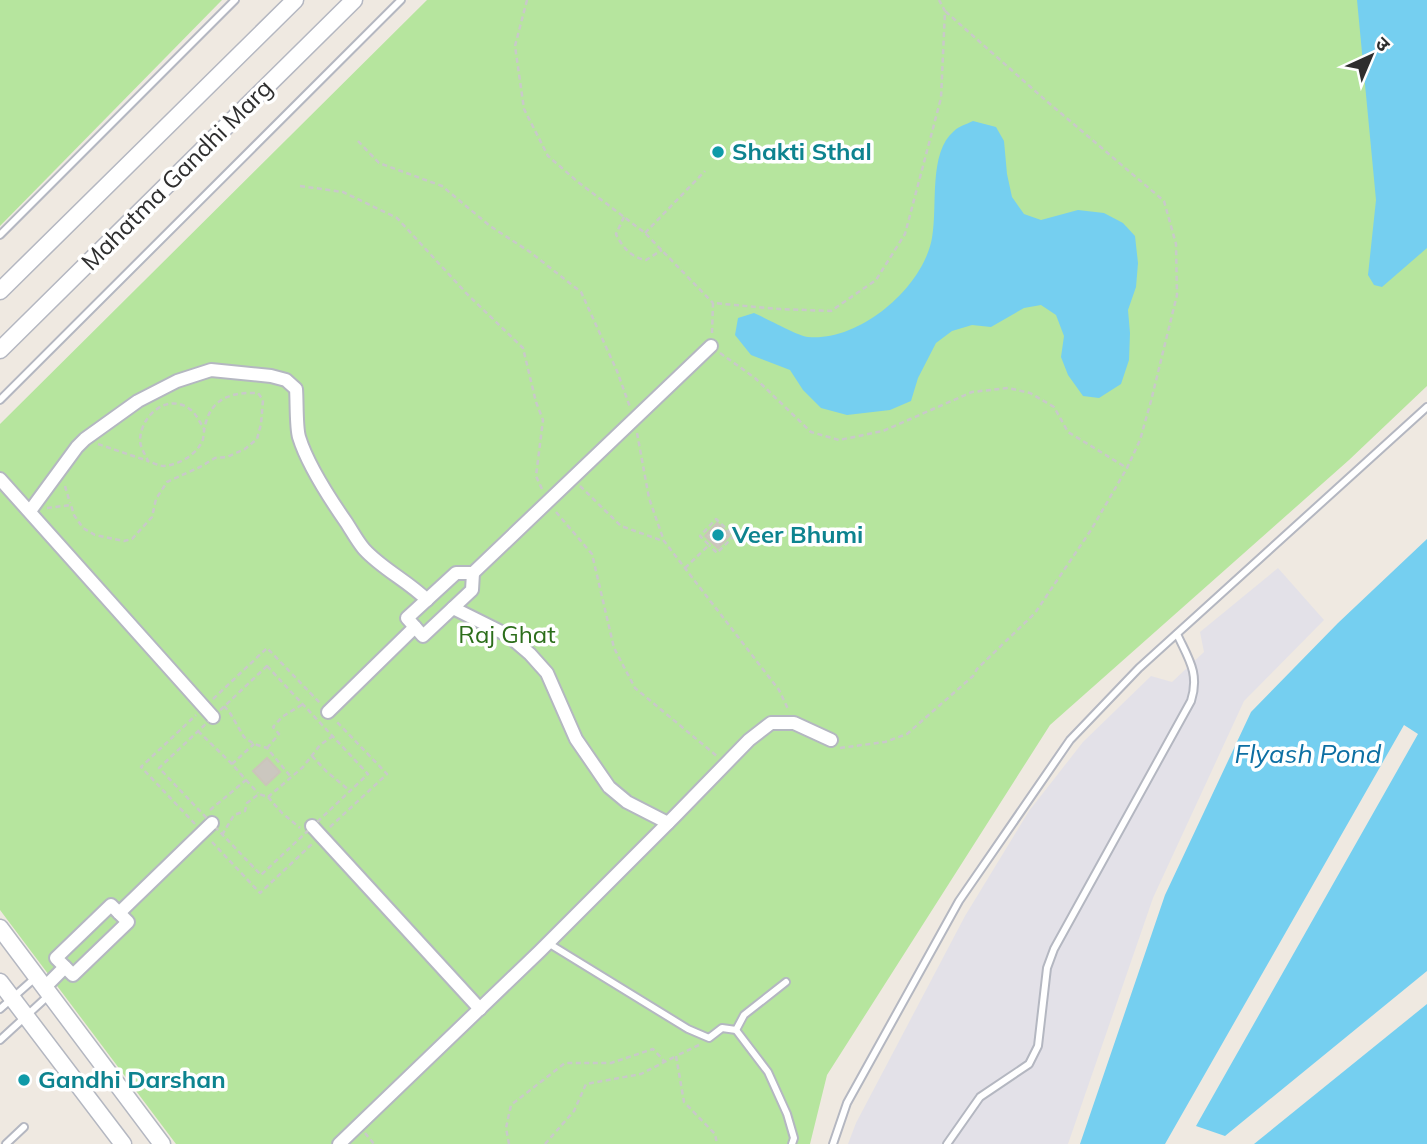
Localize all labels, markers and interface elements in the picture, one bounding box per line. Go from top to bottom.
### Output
north arrow [1336,21,1406,91]
text: उ [1370,31,1396,57]
street label: Mahatma Gandhi Marg [74,72,278,276]
place label: Shakti Sthal [732,136,872,166]
marker: Shakti Sthal [710,144,726,160]
place label: Veer Bhumi [731,519,863,549]
marker: Veer Bhumi [710,527,726,543]
park label: Raj Ghat [458,619,556,649]
water label: Flyash Pond [1235,737,1382,770]
place label: Gandhi Darshan [38,1064,226,1094]
marker: Gandhi Darshan [16,1072,32,1088]

